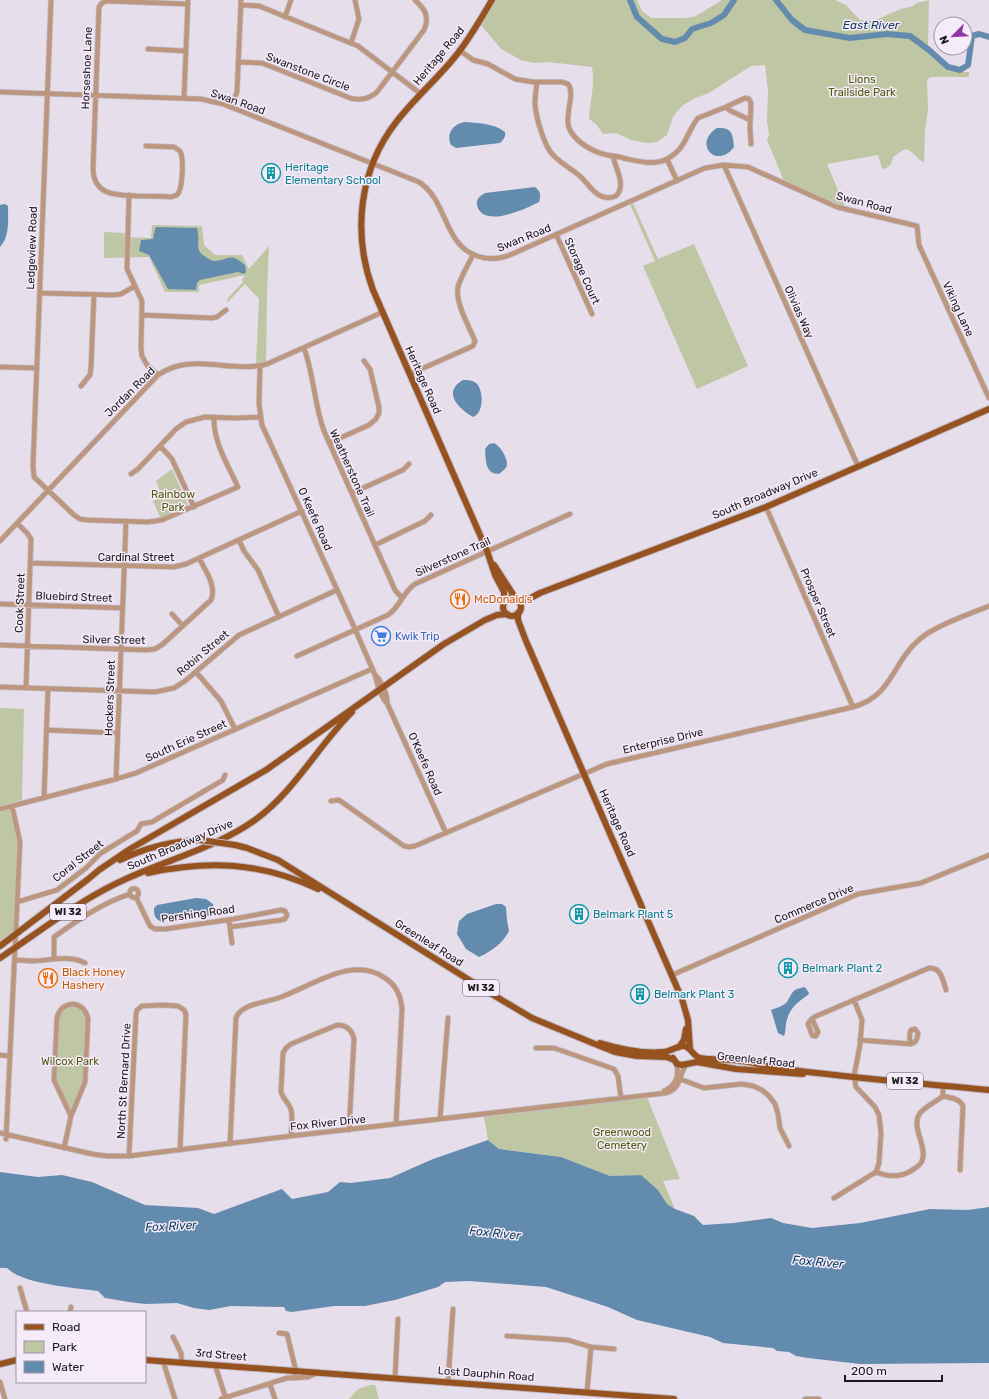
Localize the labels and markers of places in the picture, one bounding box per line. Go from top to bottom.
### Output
place label: Heritage Elementary School [285,161,381,187]
building icon: Heritage Elementary School [260,162,282,184]
restaurant icon: McDonald's [449,588,471,610]
place label: McDonald's [474,593,533,606]
supermarket icon: Kwik Trip [370,625,392,647]
place label: Kwik Trip [395,630,440,643]
building icon: Belmark Plant 5 [568,903,590,925]
place label: Belmark Plant 5 [593,908,674,921]
building icon: Belmark Plant 2 [777,957,799,979]
place label: Belmark Plant 2 [802,962,882,975]
place label: Black Honey Hashery [62,966,125,992]
restaurant icon: Black Honey Hashery [37,967,59,989]
building icon: Belmark Plant 3 [629,983,651,1005]
place label: Belmark Plant 3 [654,988,735,1001]

